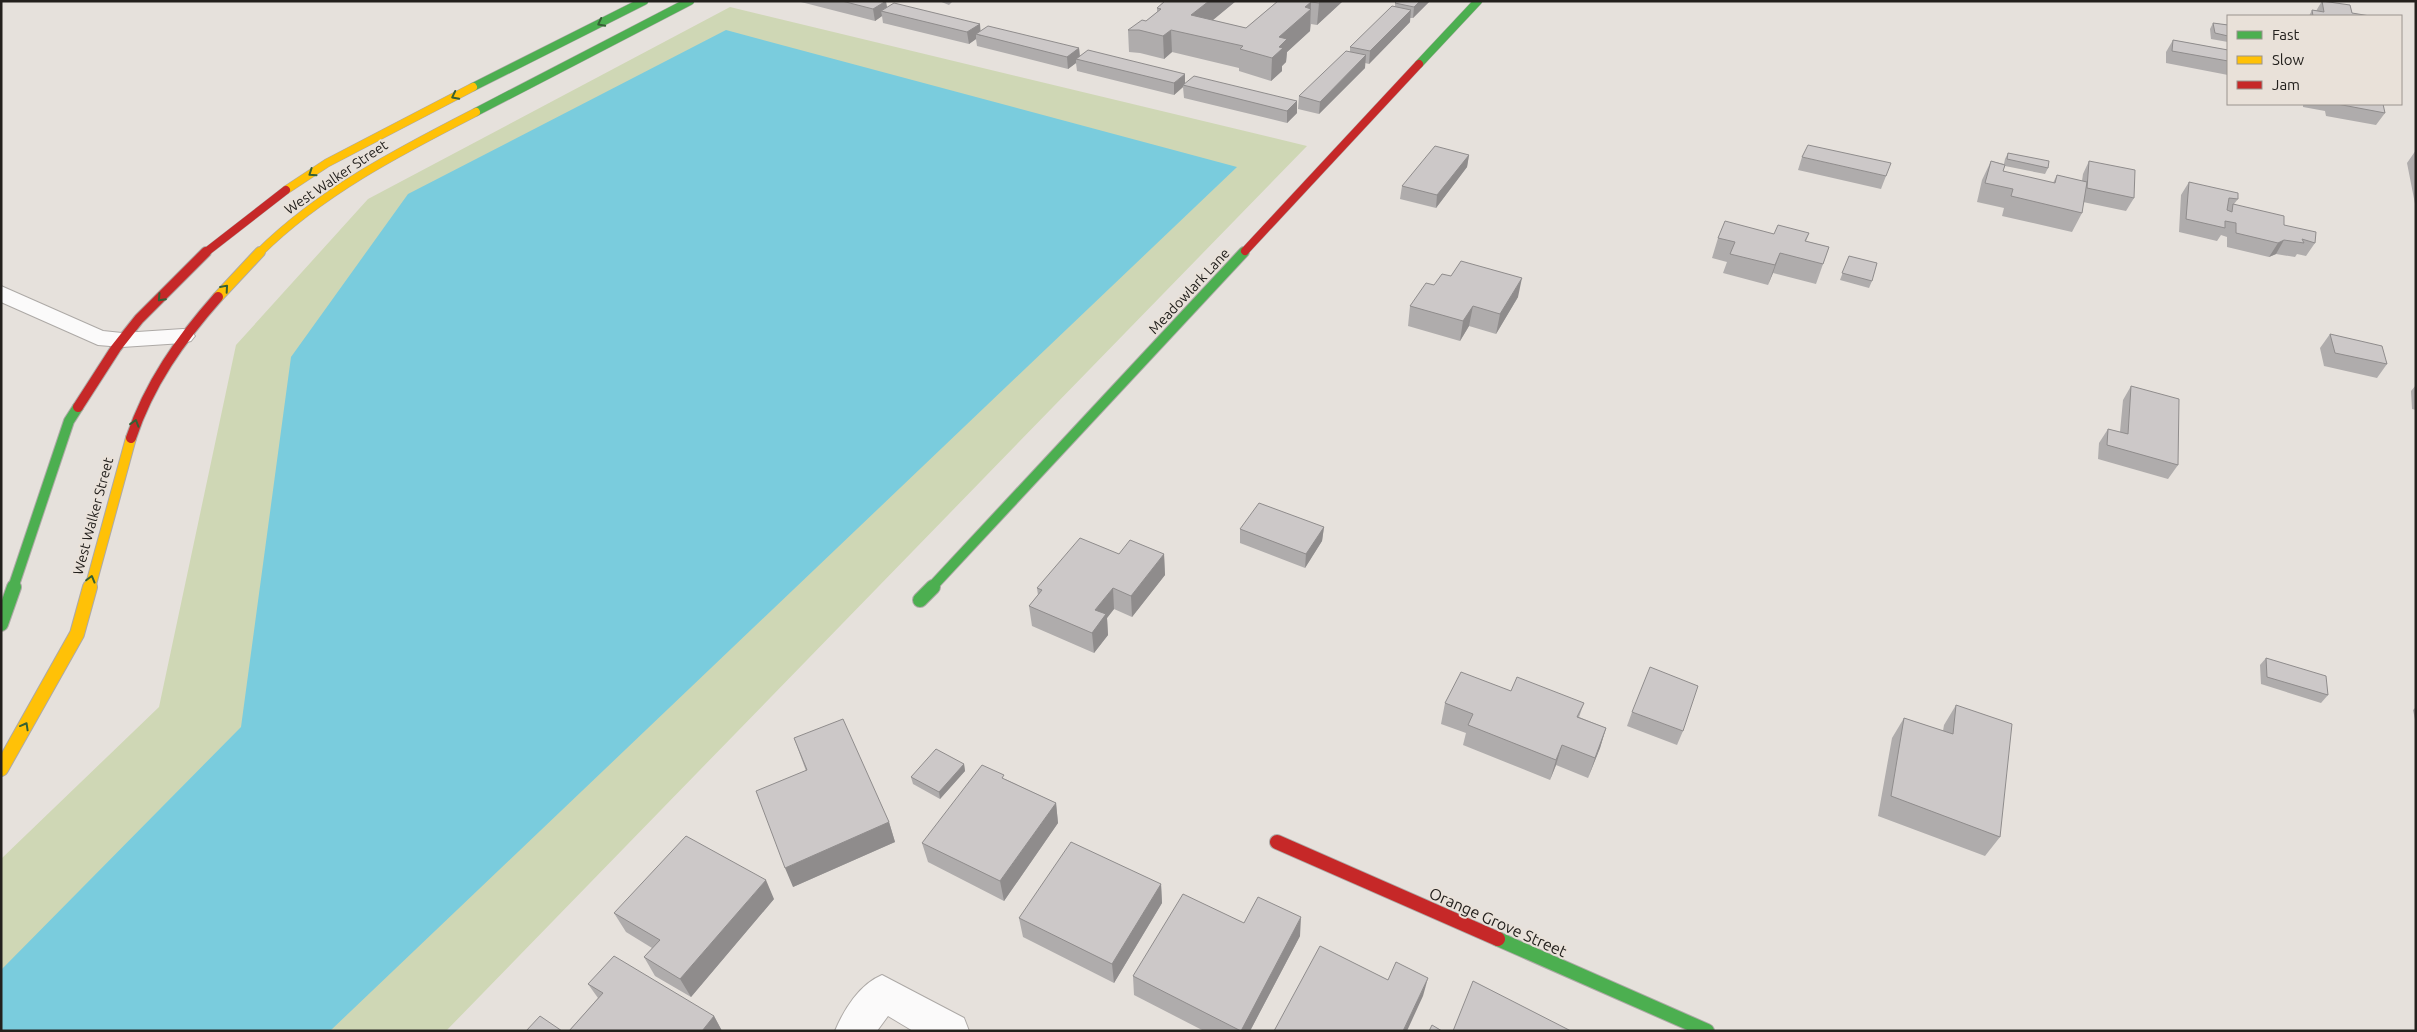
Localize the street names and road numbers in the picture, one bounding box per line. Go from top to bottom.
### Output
street label: West Walker Street [281,136,391,217]
street label: Meadowlark Lane [1145,245,1233,337]
street label: West Walker Street [70,455,117,576]
street label: Orange Grove Street [1427,884,1570,961]

